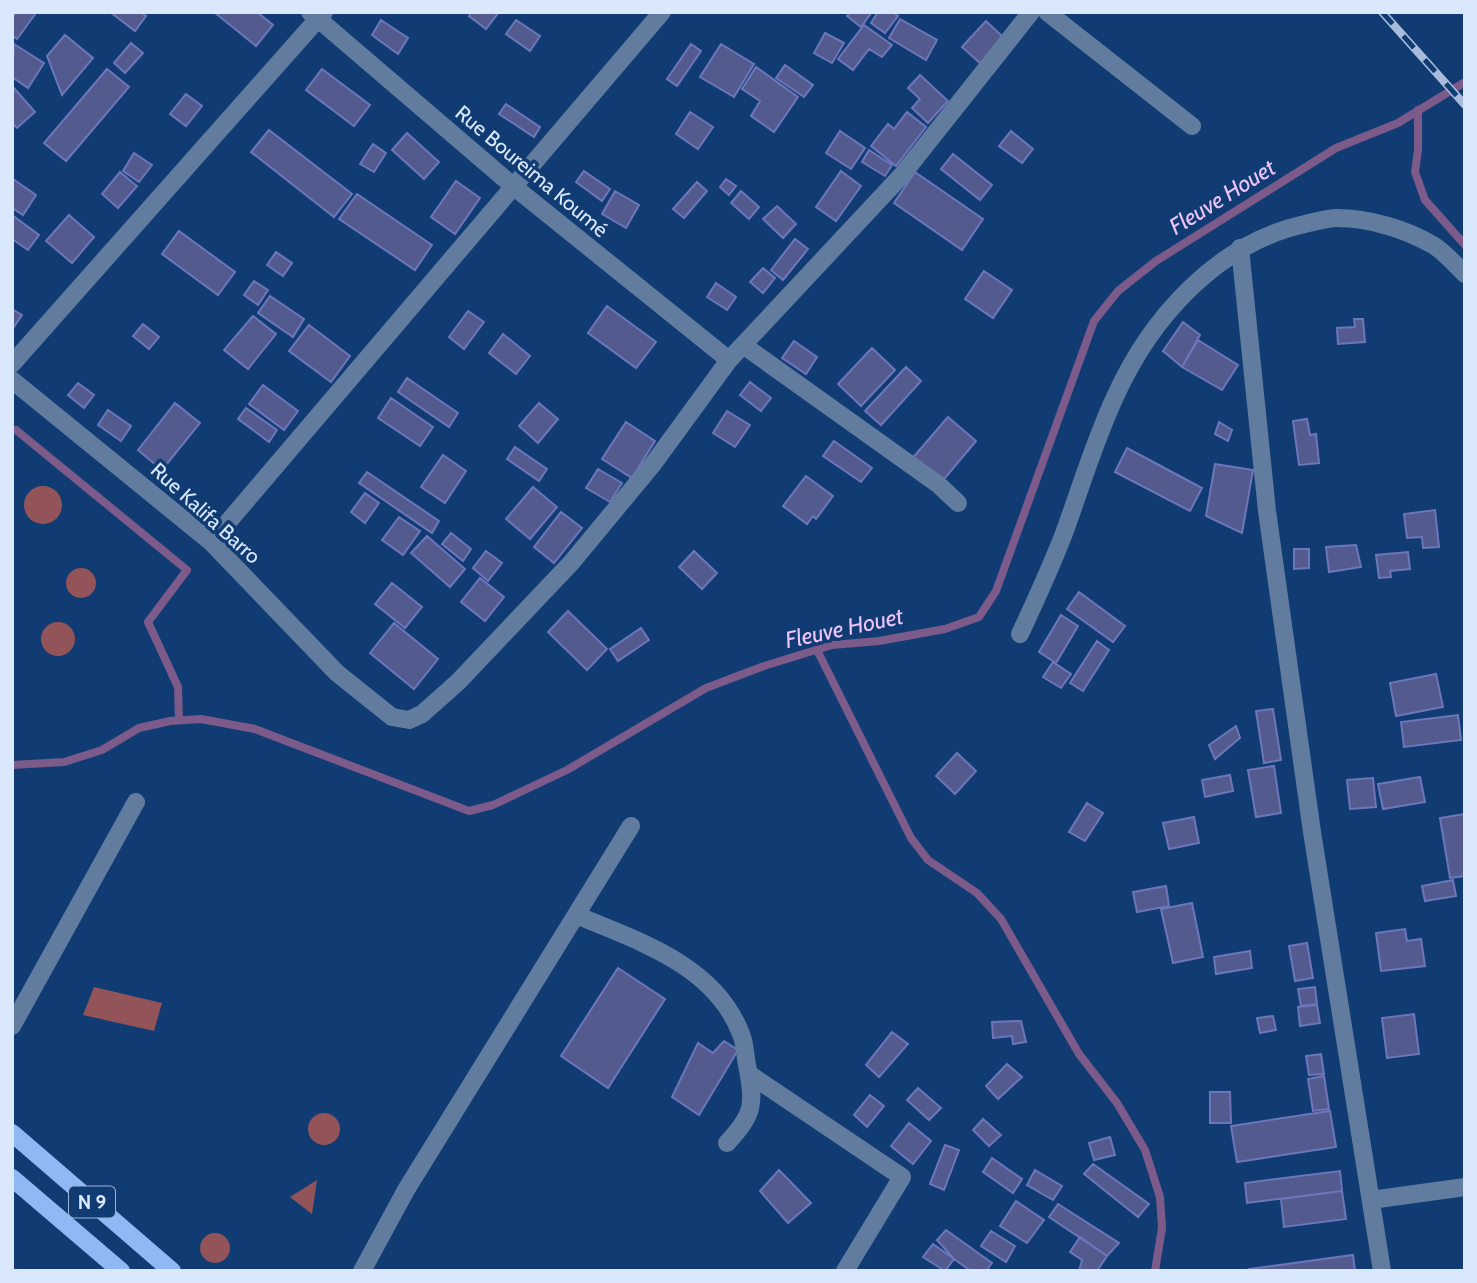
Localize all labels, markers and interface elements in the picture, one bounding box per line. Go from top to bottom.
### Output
street label: Rue Boureima Koumé [451,100,614,242]
water label: Fleuve Houet [1164,153,1281,241]
street label: Rue Kalifa Barro [146,457,266,569]
water label: Fleuve Houet [782,602,907,654]
road number: N 9 [69,1186,115,1218]

